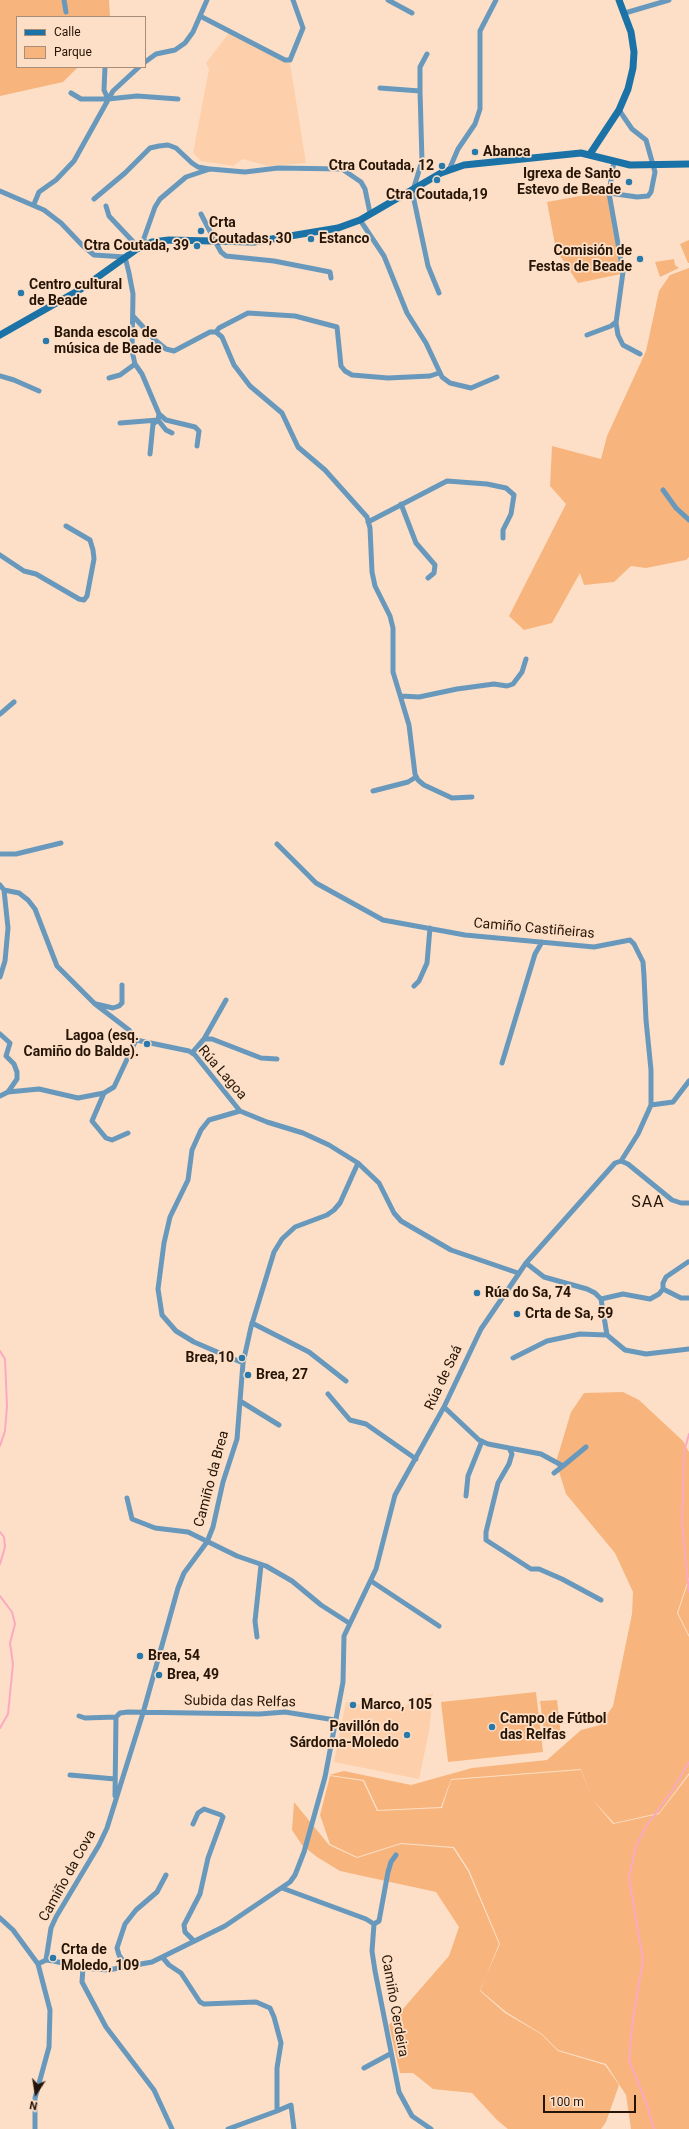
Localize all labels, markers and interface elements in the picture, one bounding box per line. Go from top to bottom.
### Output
legend [16,16,146,68]
text: Calle [54,25,81,39]
text: Parque [54,45,92,59]
place label: Abanca [483,144,530,160]
marker: Abanca [470,147,480,157]
place label: Ctra Coutada, 12 [329,158,434,174]
marker: Ctra Coutada, 12 [437,161,447,171]
place label: Igrexa de Santo Estevo de Beade [517,166,621,198]
marker: Ctra Coutada,19 [432,175,442,185]
marker: Igrexa de Santo Estevo de Beade [624,177,634,187]
place label: Ctra Coutada,19 [386,187,488,203]
place label: Crta Coutadas, 30 [209,215,292,248]
marker: Crta Coutadas, 30 [196,226,206,236]
place label: Estanco [319,231,369,247]
marker: Estanco [306,234,316,244]
place label: Ctra Coutada, 39 [84,238,189,254]
marker: Ctra Coutada, 39 [192,241,202,251]
place label: Comisión de Festas de Beade [528,243,632,276]
marker: Comisión de Festas de Beade [635,254,645,264]
place label: Centro cultural de Beade [29,277,122,310]
marker: Centro cultural de Beade [16,288,26,298]
place label: Banda escola de música de Beade [54,325,161,358]
marker: Banda escola de música de Beade [41,336,51,346]
street label: Camiño Castiñeiras [473,915,595,943]
place label: Lagoa (esq. Camiño do Balde). [23,1028,139,1060]
marker: Lagoa (esq. Camiño do Balde). [142,1039,152,1049]
street label: Rúa Lagoa [194,1043,250,1103]
district label: SAA [631,1193,665,1213]
place label: Rúa do Sa, 74 [485,1285,571,1301]
marker: Rúa do Sa, 74 [472,1288,482,1298]
place label: Crta de Sa, 59 [525,1306,613,1322]
marker: Crta de Sa, 59 [512,1309,522,1319]
street label: Rúa de Saá [422,1343,466,1413]
place label: Brea,10 [186,1350,234,1366]
marker: Brea,10 [237,1353,247,1363]
place label: Brea, 27 [256,1367,308,1383]
marker: Brea, 27 [243,1370,253,1380]
street label: Camiño da Brea [191,1429,233,1529]
place label: Brea, 54 [148,1648,200,1664]
marker: Brea, 54 [135,1651,145,1661]
place label: Brea, 49 [167,1667,219,1683]
marker: Brea, 49 [154,1670,164,1680]
street label: Subida das Relfas [184,1693,296,1711]
place label: Marco, 105 [361,1697,432,1713]
marker: Marco, 105 [348,1700,358,1710]
place label: Campo de Fútbol das Relfas [500,1711,607,1744]
place label: Pavillón do Sárdoma-Moledo [290,1719,399,1752]
marker: Campo de Fútbol das Relfas [487,1722,497,1732]
marker: Pavillón do Sárdoma-Moledo [402,1730,412,1740]
street label: Camiño da Cova [36,1827,100,1925]
place label: Crta de Moledo, 109 [61,1942,139,1974]
marker: Crta de Moledo, 109 [48,1953,58,1963]
street label: Camiño Cerdeira [377,1954,411,2058]
north arrow [16,2073,56,2113]
scale bar [545,2087,638,2113]
text: 100 m [550,2095,584,2109]
text: N [28,2098,39,2112]

